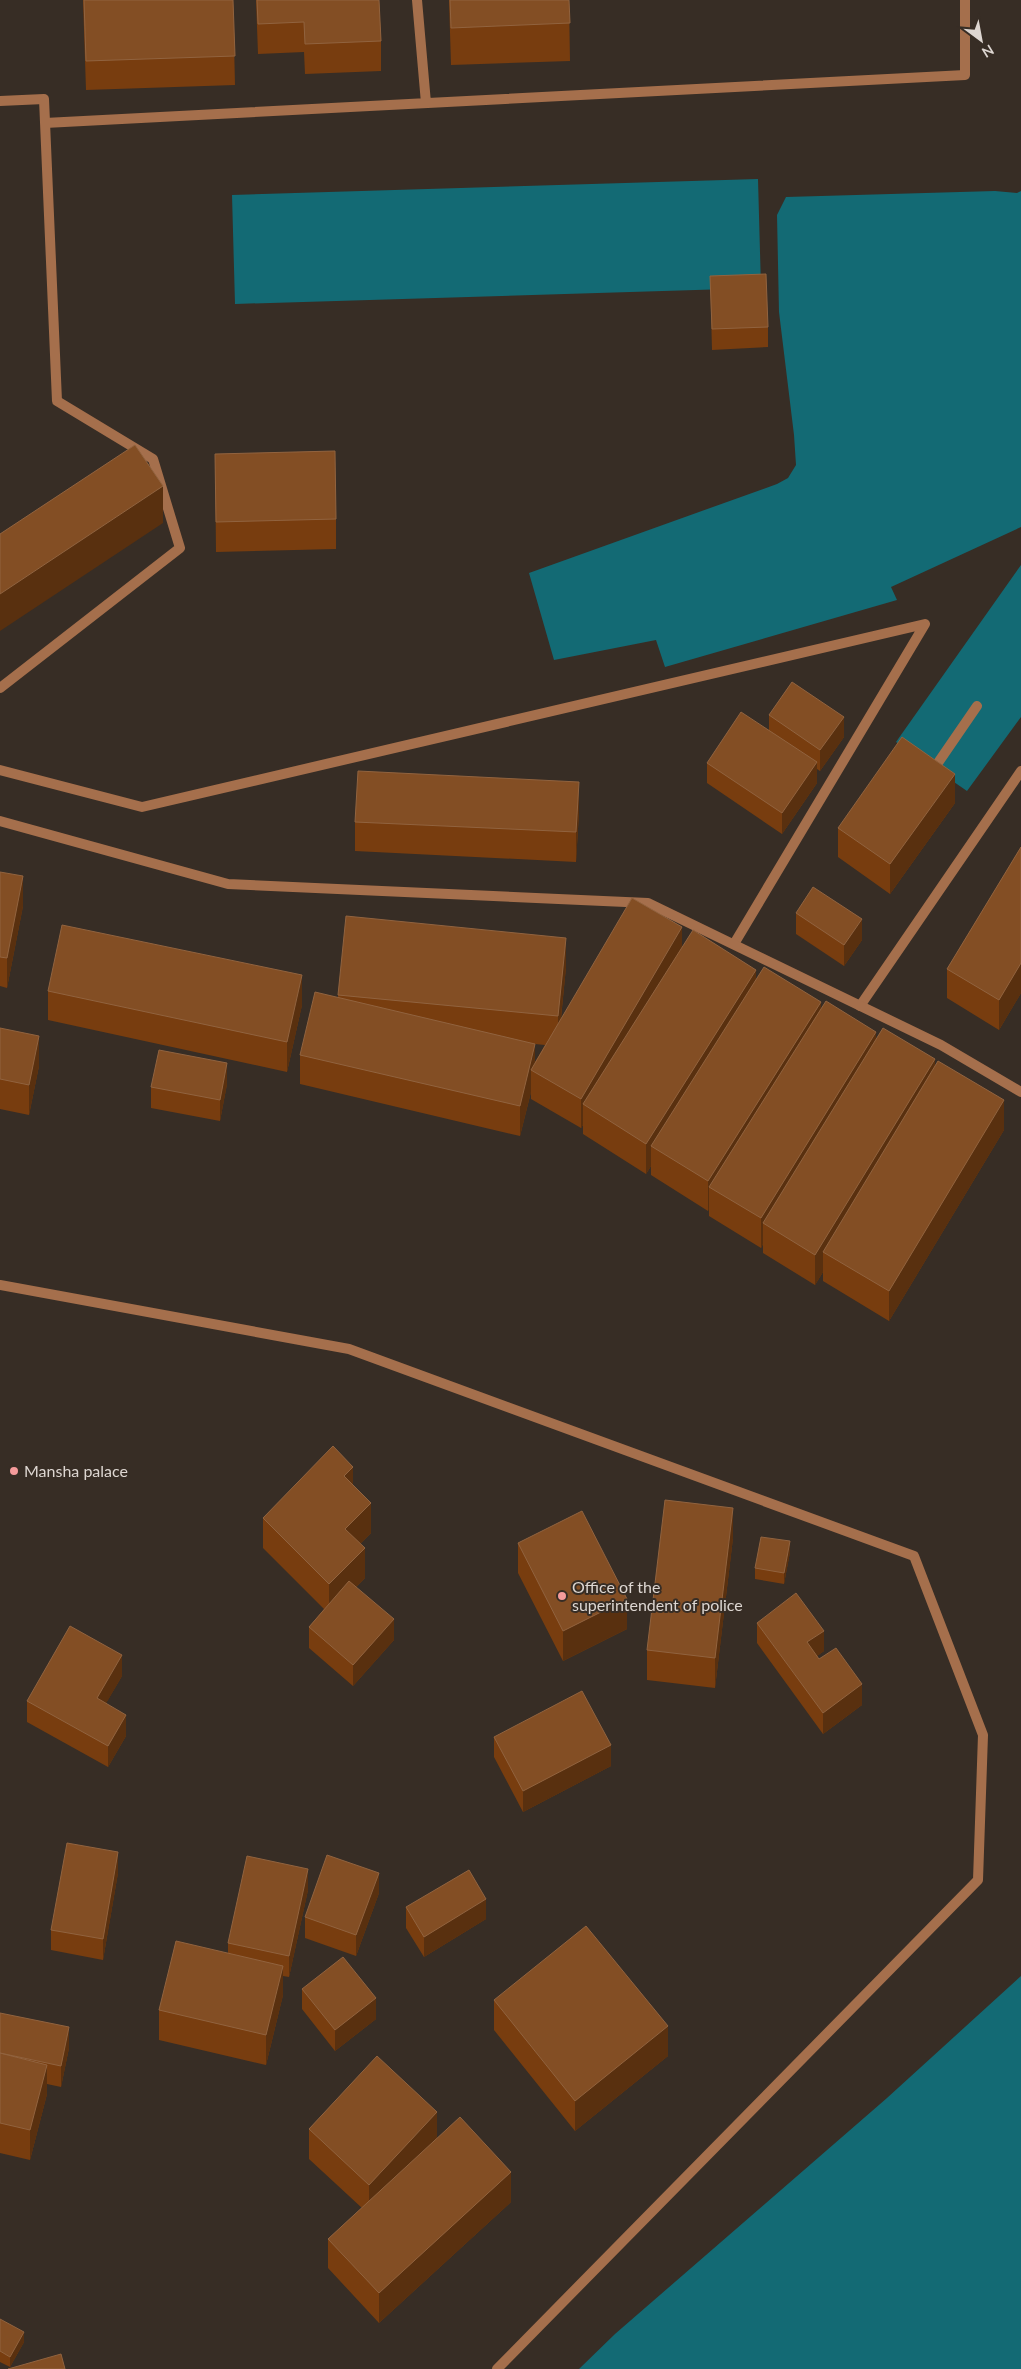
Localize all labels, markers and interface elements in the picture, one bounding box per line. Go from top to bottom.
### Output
north arrow [956,15,1006,65]
text: N [979,41,997,62]
place label: Mansha palace [24,1461,128,1480]
marker: Mansha palace [8,1465,20,1477]
place label: Office of the superintendent of police [572,1577,743,1614]
marker: Office of the superintendent of police [556,1590,568,1602]

